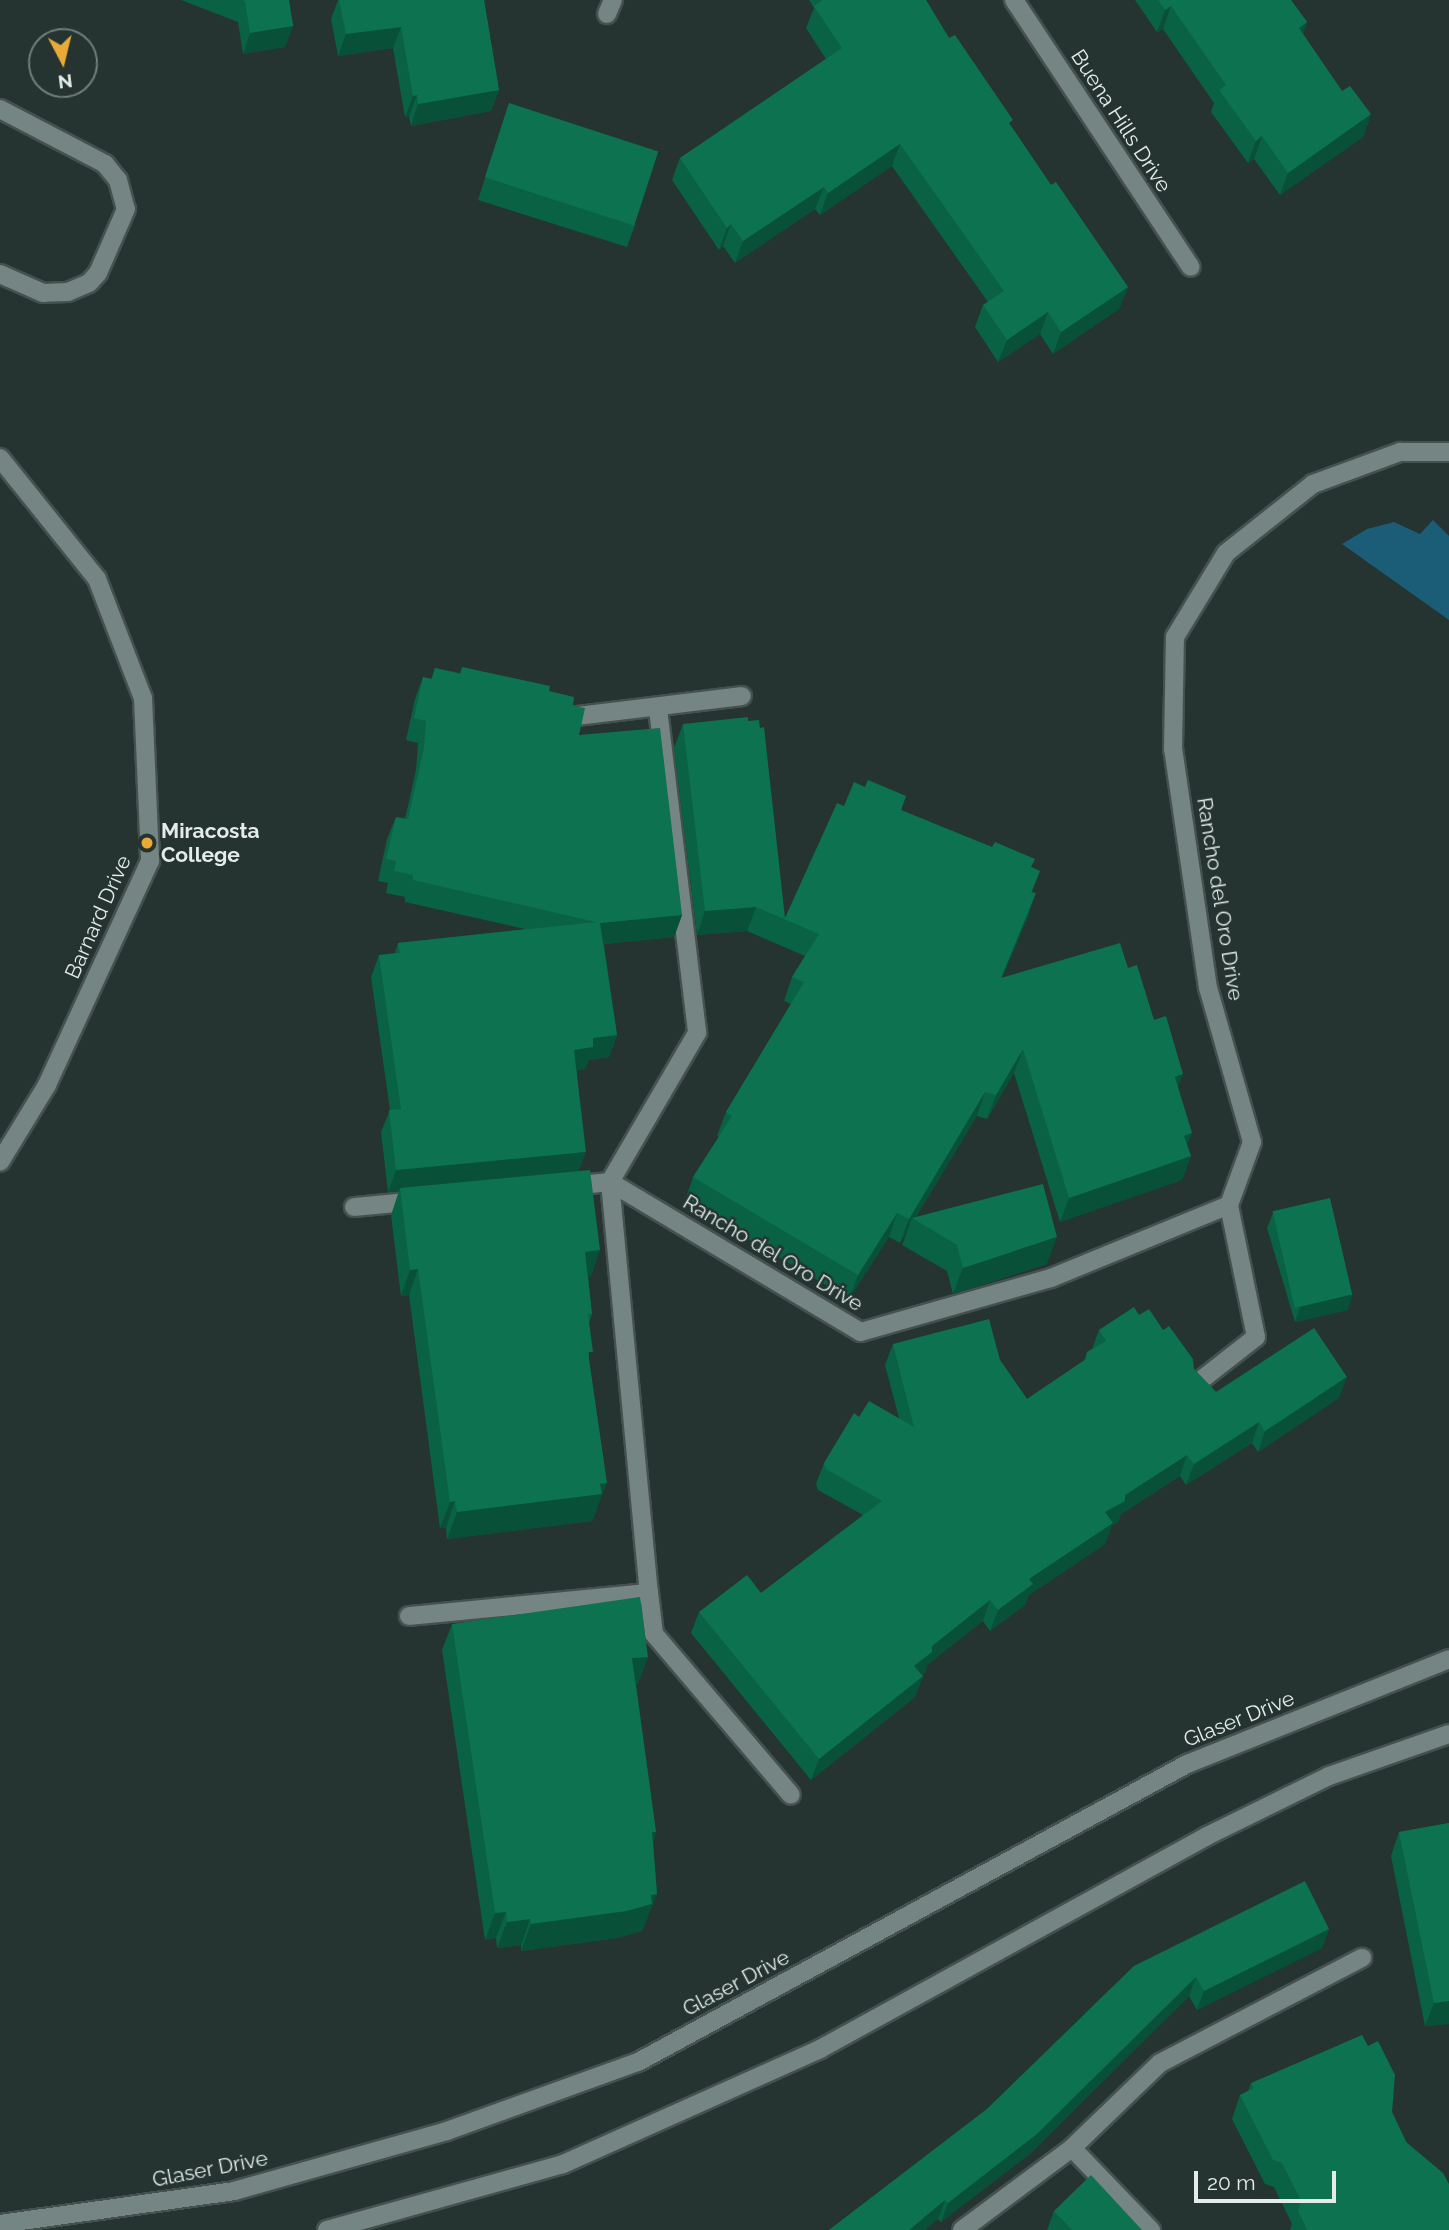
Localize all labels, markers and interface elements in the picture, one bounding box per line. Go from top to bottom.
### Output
north arrow [28,28,98,98]
street label: Buena Hills Drive [1066,45,1176,197]
text: N [57,70,74,94]
street label: Rancho del Oro Drive [1191,795,1249,1003]
place label: Miracosta College [161,818,260,868]
marker: Miracosta College [139,835,155,851]
street label: Barnard Drive [60,852,136,982]
street label: Rancho del Oro Drive [678,1189,868,1317]
street label: Glaser Drive [1180,1685,1298,1753]
street label: Glaser Drive [678,1944,794,2022]
street label: Glaser Drive [150,2145,270,2193]
scale bar [1197,2156,1339,2200]
text: 20 m [1207,2170,1255,2195]

